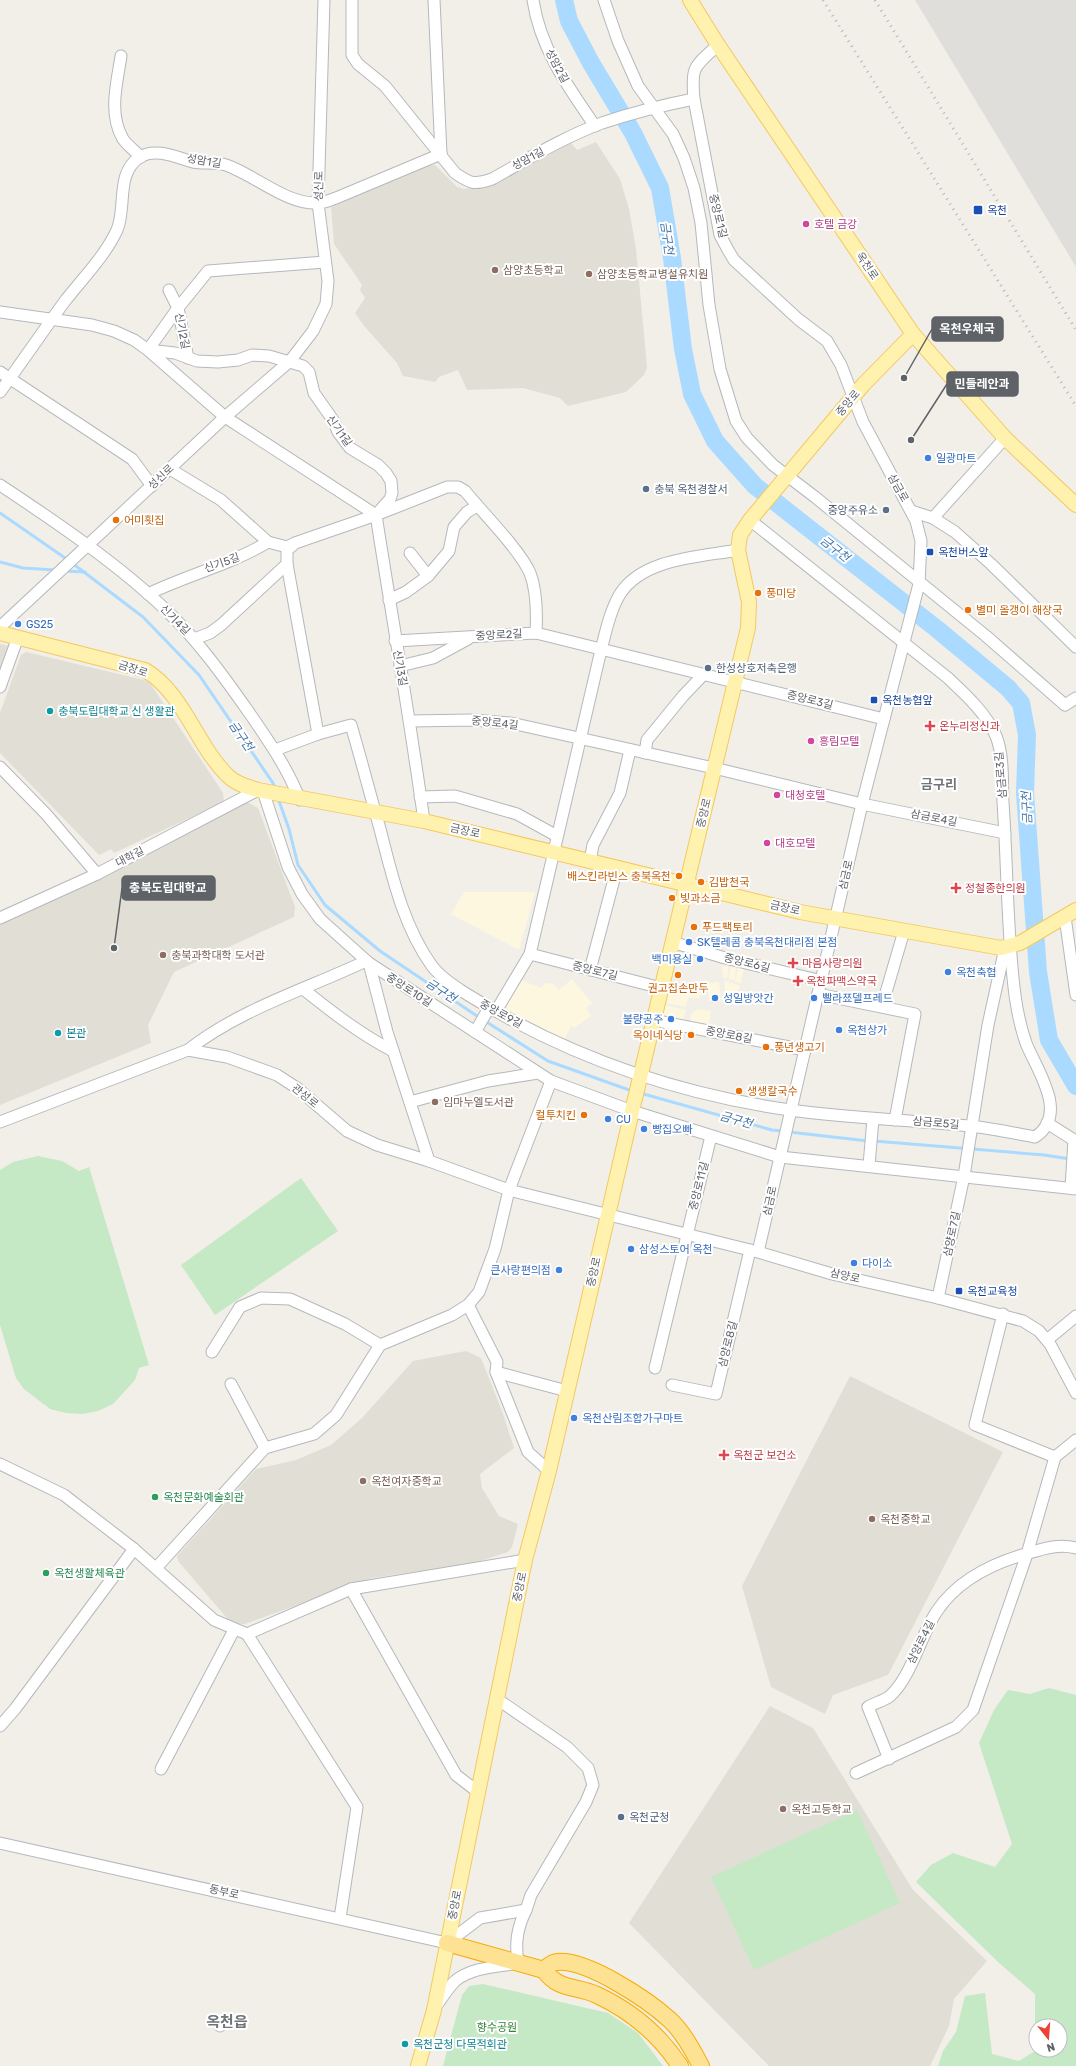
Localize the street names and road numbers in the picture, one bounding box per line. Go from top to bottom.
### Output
street label: 성암2길 [543,47,571,85]
street label: 성암1길 [509,145,547,173]
street label: 성암1길 [186,152,222,170]
street label: 성신로 [312,171,326,201]
street label: 중앙로1길 [706,192,730,240]
street label: 옥천로 [853,250,881,282]
street label: 신기2길 [172,312,192,350]
street label: 중앙로 [833,387,863,419]
street label: 신기1길 [324,413,354,449]
street label: 성신로 [145,462,177,492]
street label: 삼금로 [885,472,911,504]
street label: 신기5길 [202,551,242,575]
street label: 신기4길 [157,602,193,638]
street label: 중앙로2길 [475,627,523,643]
street label: 신기3길 [390,649,410,687]
street label: 금장로 [117,658,149,680]
street label: 중앙로3길 [786,688,834,712]
street label: 중앙로4길 [471,714,519,732]
street label: 삼금로3길 [992,751,1010,799]
street label: 중앙로 [694,797,714,829]
street label: 삼금로4길 [910,807,958,829]
street label: 금장로 [449,821,481,841]
street label: 대학길 [114,844,146,870]
street label: 삼금로 [836,859,856,891]
street label: 금장로 [769,898,801,918]
street label: 중앙로6길 [723,951,771,975]
street label: 중앙로7길 [571,959,619,983]
street label: 중앙로10길 [384,970,434,1010]
street label: 중앙로9길 [477,997,525,1031]
street label: 중앙로8길 [704,1024,754,1046]
street label: 관성로 [289,1081,321,1111]
street label: 삼금로5길 [912,1114,960,1132]
street label: 중앙로11길 [687,1160,711,1212]
street label: 삼금로 [760,1185,780,1217]
street label: 삼양로7길 [941,1210,963,1258]
street label: 중앙로 [584,1256,604,1288]
street label: 삼양로 [829,1266,861,1286]
street label: 삼양로8길 [716,1319,740,1369]
street label: 중앙로 [510,1571,530,1603]
street label: 삼양로4길 [904,1618,938,1666]
street label: 동부로 [208,1882,240,1902]
street label: 중앙로 [446,1889,464,1921]

